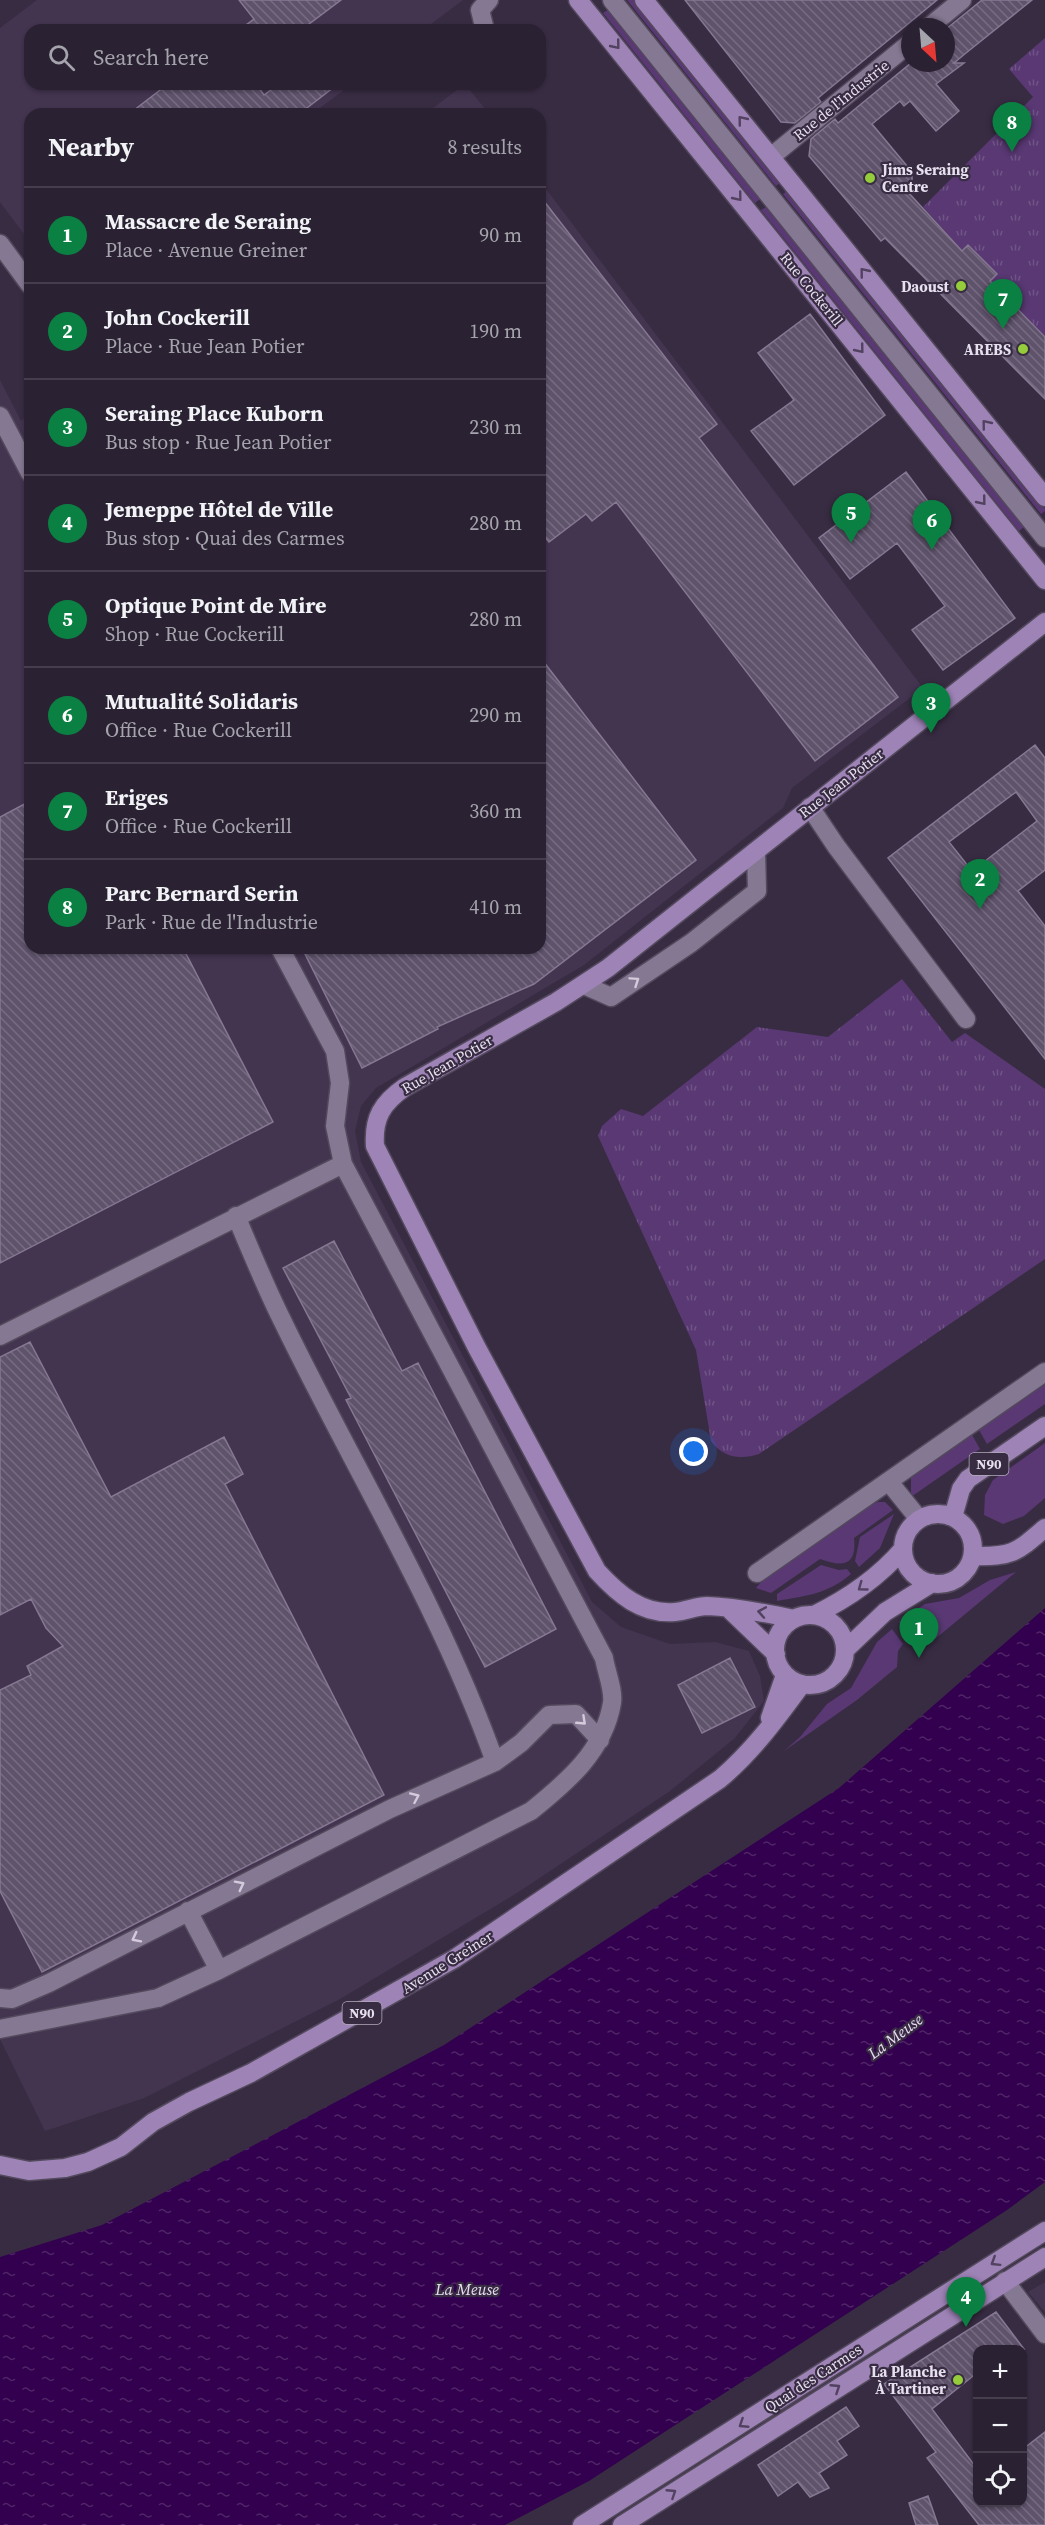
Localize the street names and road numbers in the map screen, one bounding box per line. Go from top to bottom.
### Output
street label: Rue de l'Industrie [789,55,894,145]
street label: Rue Cockerill [776,248,849,331]
street label: Rue Jean Potier [794,743,888,823]
street label: Rue Jean Potier [397,1029,497,1099]
road number: N90 [970,1453,1008,1475]
street label: Avenue Greiner [397,1925,497,1999]
road number: N90 [342,2002,382,2024]
street label: Quai des Carmes [760,2339,866,2417]

